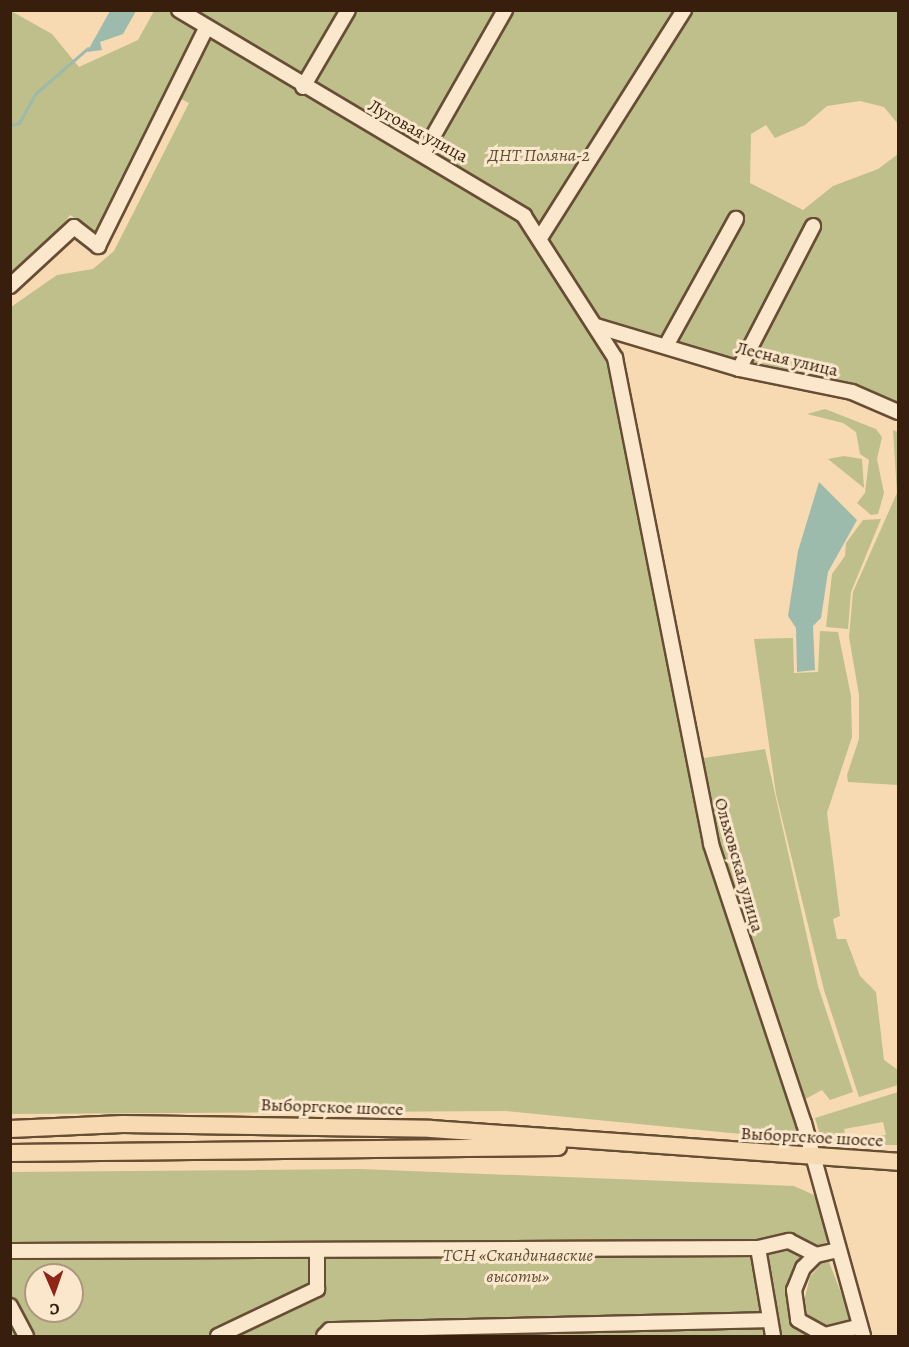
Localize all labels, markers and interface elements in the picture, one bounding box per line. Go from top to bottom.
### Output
street label: Луговая улица [364,95,472,167]
park label: ДНТ Поляна-2 [488,144,590,166]
street label: Лесная улица [734,337,840,381]
street label: Ольховская улица [710,795,768,935]
street label: Выборгское шоссе [260,1094,404,1120]
street label: Выборгское шоссе [740,1122,884,1152]
park label: ТСН «Скандинавские высоты» [443,1245,593,1288]
north arrow [24,1263,84,1323]
text: С [49,1298,60,1320]

